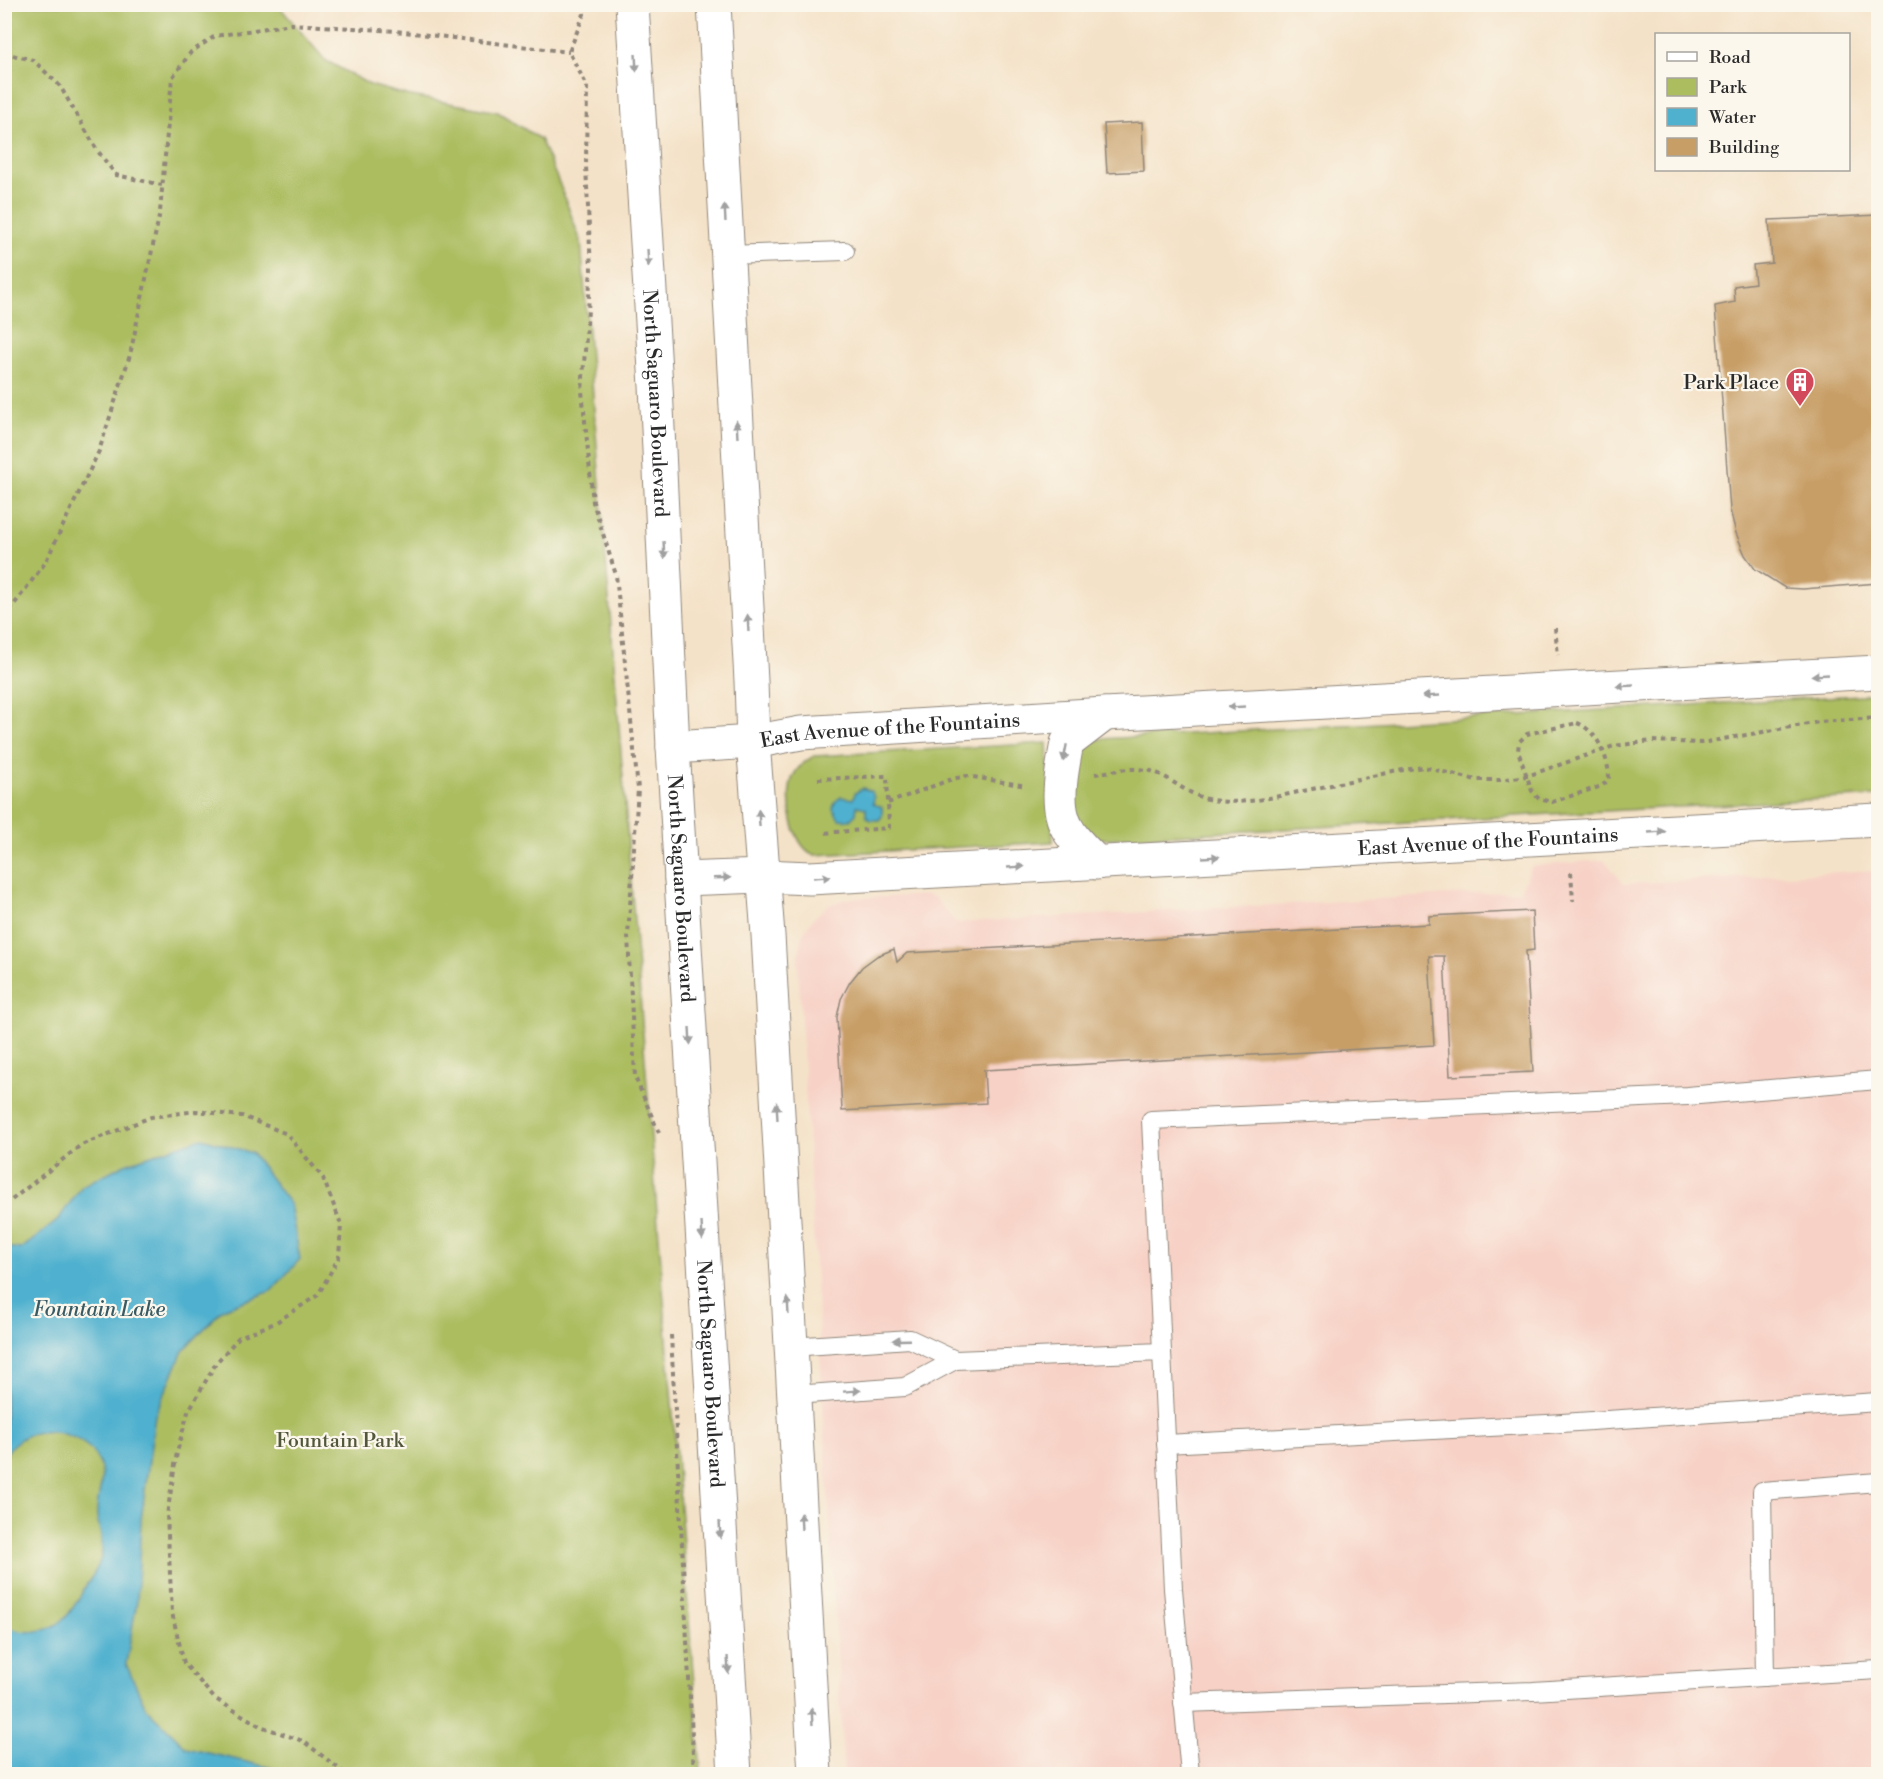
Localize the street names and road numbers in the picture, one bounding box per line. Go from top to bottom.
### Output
street label: North Saguaro Boulevard [636,289,673,519]
street label: East Avenue of the Fountains [758,708,1021,754]
street label: North Saguaro Boulevard [661,774,699,1004]
street label: East Avenue of the Fountains [1357,823,1619,862]
street label: North Saguaro Boulevard [690,1259,729,1489]

